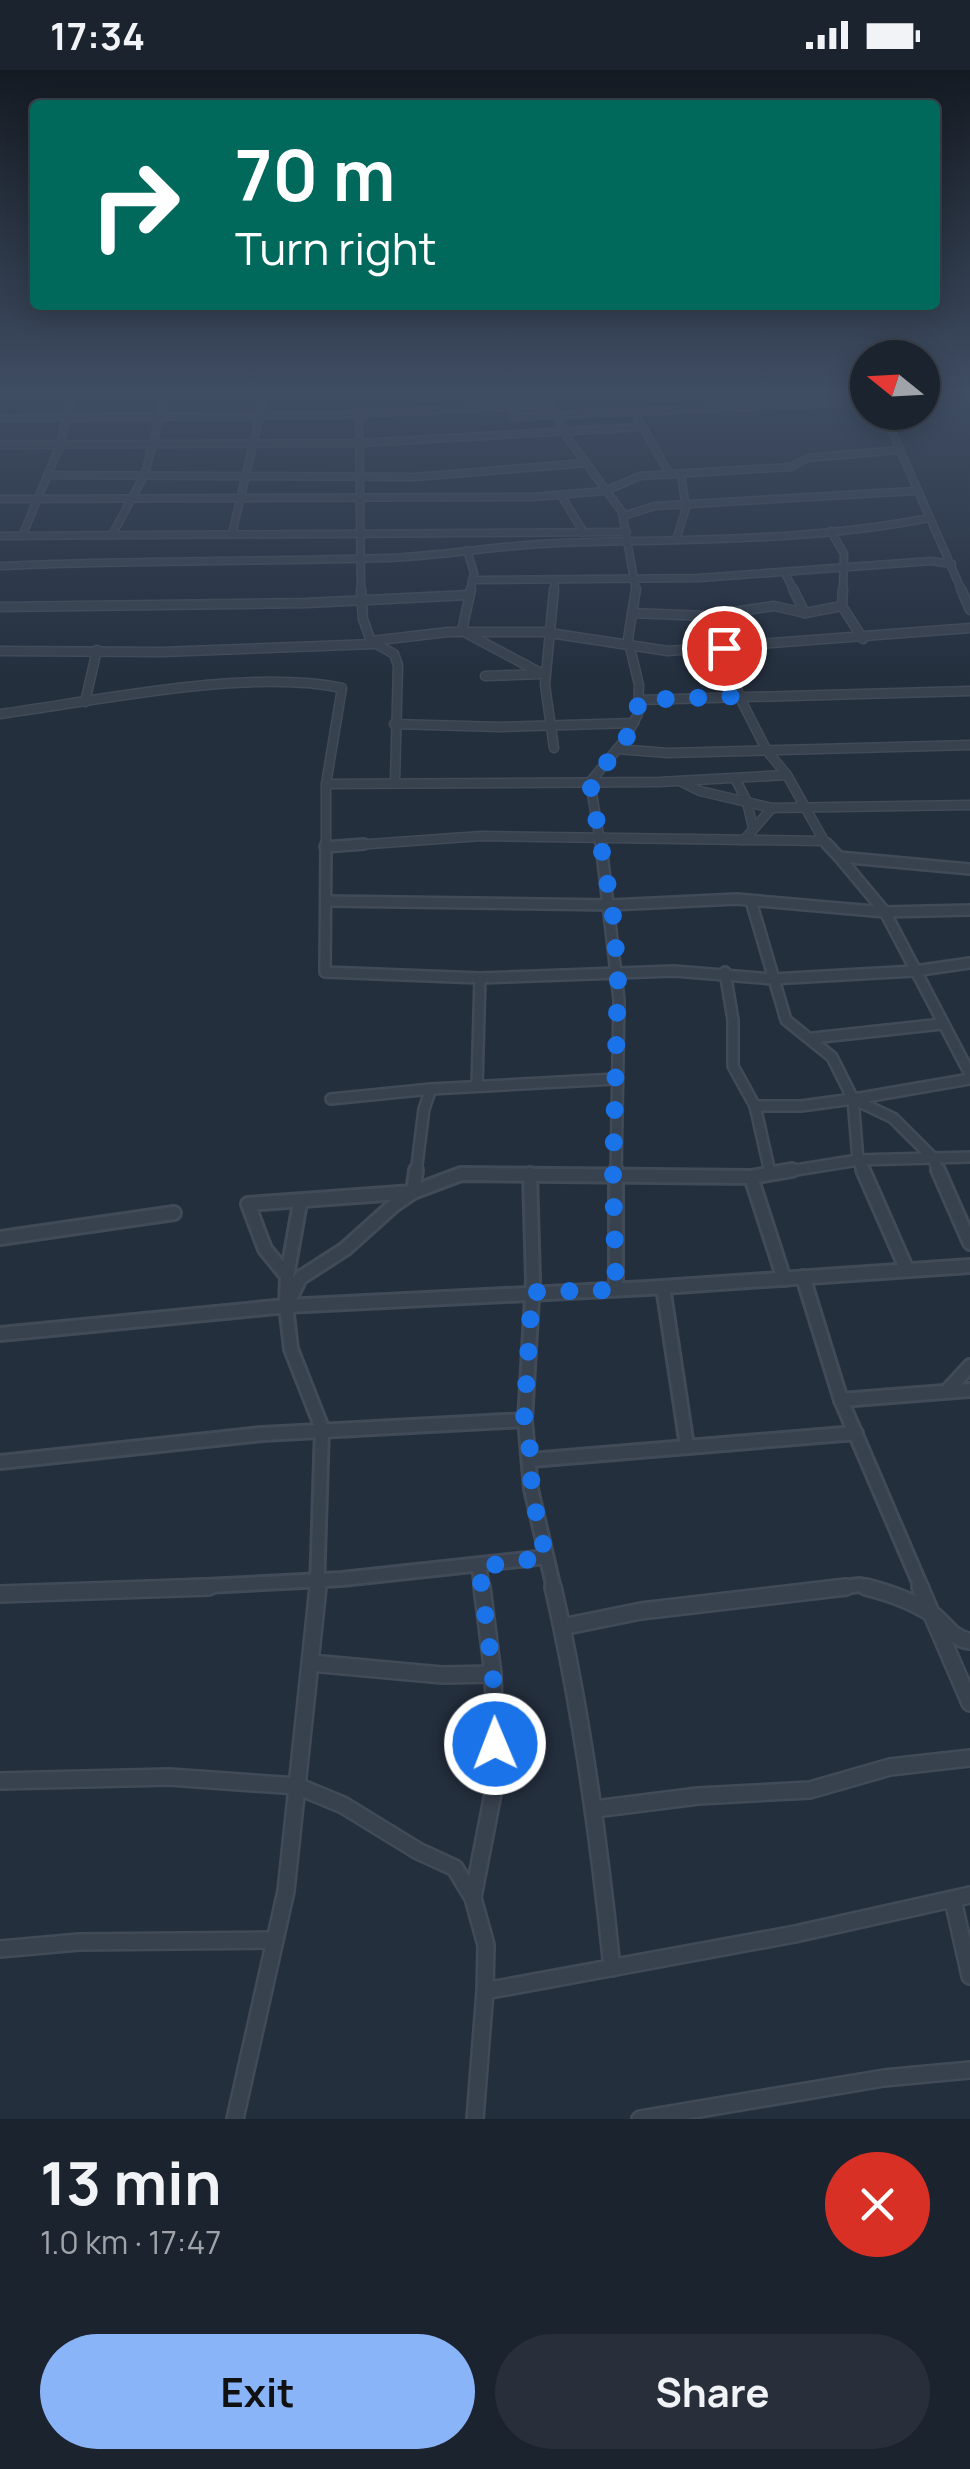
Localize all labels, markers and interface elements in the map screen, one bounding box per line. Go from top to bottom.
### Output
text: 17:34 [50,9,145,61]
text: 70 m [235,126,395,222]
icon: right [70,140,200,270]
text: Turn right [235,217,436,279]
north arrow [850,340,940,430]
map controls [850,340,940,430]
pin [682,606,767,691]
icon: arrive [697,621,752,676]
position arrow [443,1692,547,1796]
text: 13 min [40,2141,221,2223]
button: close [825,2152,930,2257]
text: 1.0 km · 17:47 [40,2220,221,2264]
button: Exit [40,2334,475,2449]
button: Share [495,2334,930,2449]

